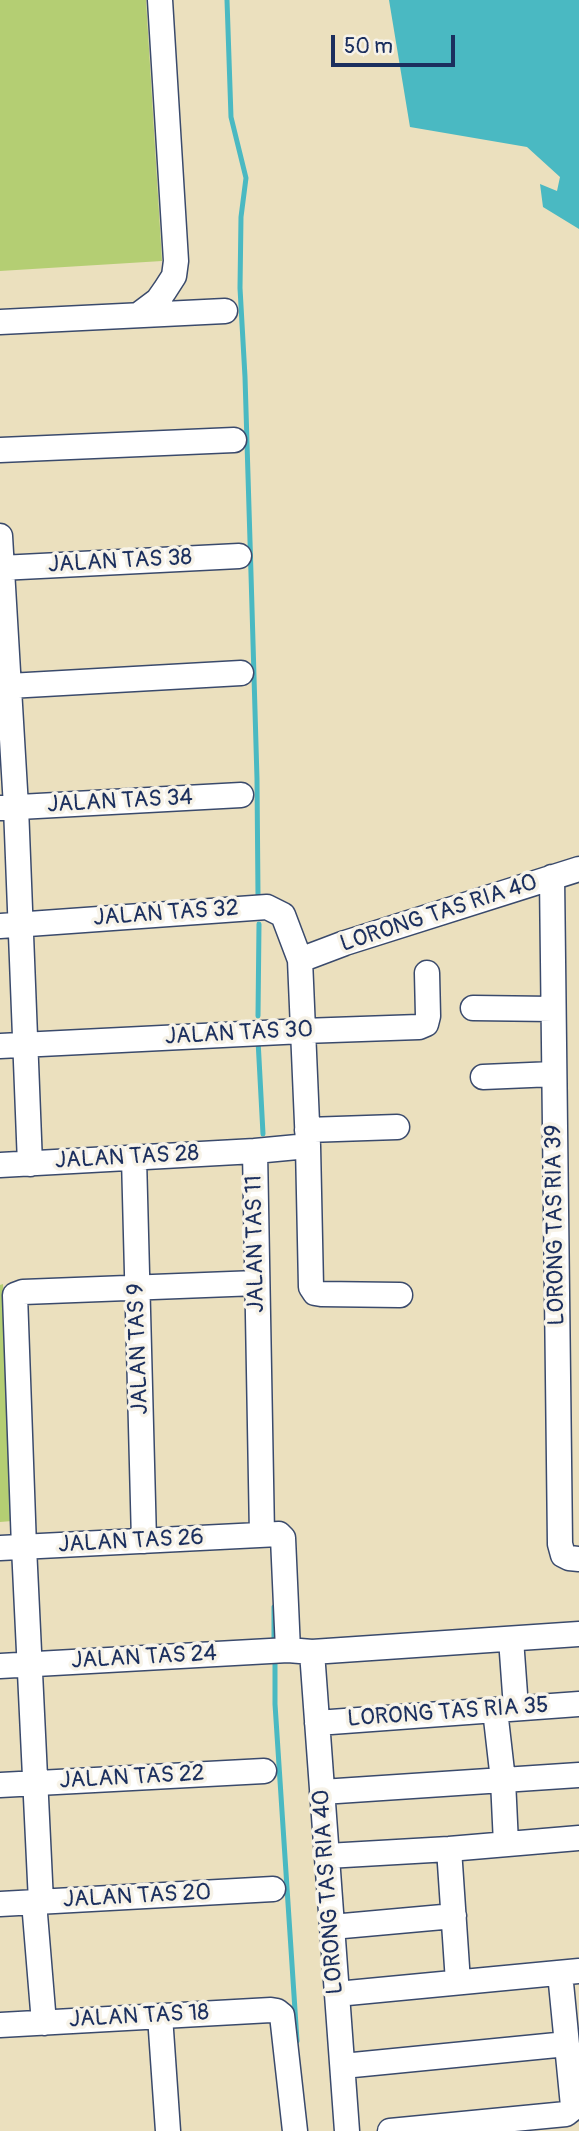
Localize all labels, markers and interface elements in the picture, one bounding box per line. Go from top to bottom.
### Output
scale bar [334,21,458,65]
text: 50 m [344,33,393,60]
street label: JALAN TAS 38 [47,544,193,580]
street label: JALAN TAS 34 [46,784,194,820]
street label: LORONG TAS RIA 40 [337,869,541,959]
street label: JALAN TAS 32 [92,895,240,933]
street label: JALAN TAS 30 [164,1016,314,1052]
street label: LORONG TAS RIA 39 [540,1124,572,1326]
street label: JALAN TAS 28 [54,1140,200,1176]
street label: JALAN TAS 11 [241,1175,271,1313]
street label: JALAN TAS 9 [123,1283,155,1415]
street label: JALAN TAS 26 [57,1524,205,1560]
street label: JALAN TAS 24 [70,1640,218,1676]
street label: LORONG TAS RIA 35 [346,1692,550,1734]
street label: JALAN TAS 22 [59,1760,205,1796]
street label: LORONG TAS RIA 40 [308,1789,350,1995]
street label: JALAN TAS 20 [62,1879,212,1915]
street label: JALAN TAS 18 [68,2000,210,2034]

